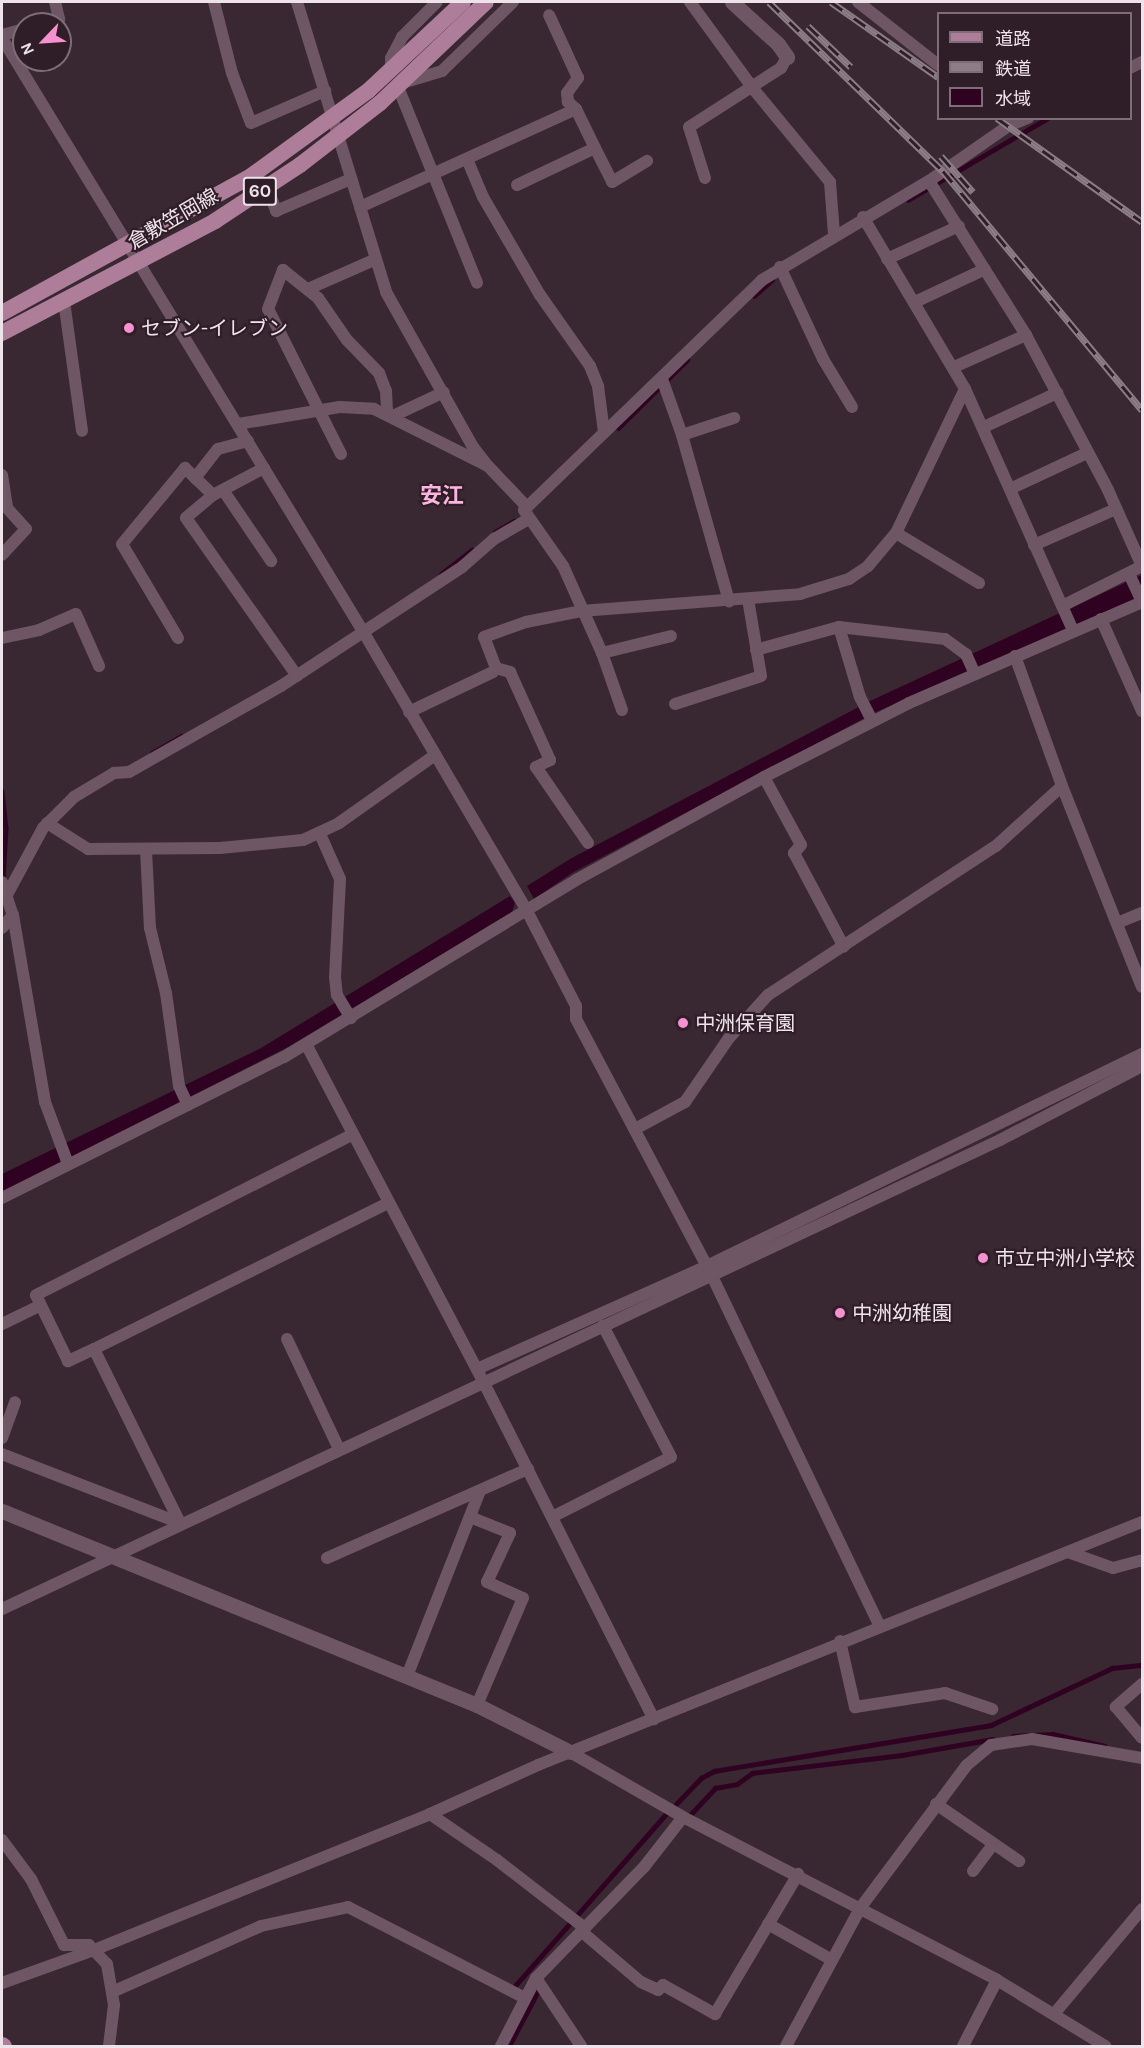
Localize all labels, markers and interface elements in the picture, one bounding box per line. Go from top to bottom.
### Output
north arrow [12,12,72,72]
legend [937,12,1132,120]
text: 道路 [995,28,1031,50]
text: N [16,40,38,58]
text: 鉄道 [995,58,1031,80]
text: 水域 [995,88,1031,110]
road number: 60 [242,176,278,206]
street label: 倉敷笠岡線 [124,184,222,254]
place label: セブン-イレブン [141,316,288,340]
marker: セブン-イレブン [122,321,136,335]
district label: 安江 [420,484,464,510]
place label: 中洲保育園 [695,1011,795,1035]
marker: 中洲保育園 [676,1016,690,1030]
place label: 市立中洲小学校 [995,1246,1135,1270]
marker: 市立中洲小学校 [976,1251,990,1265]
place label: 中洲幼稚園 [852,1301,952,1325]
marker: 中洲幼稚園 [833,1306,847,1320]

